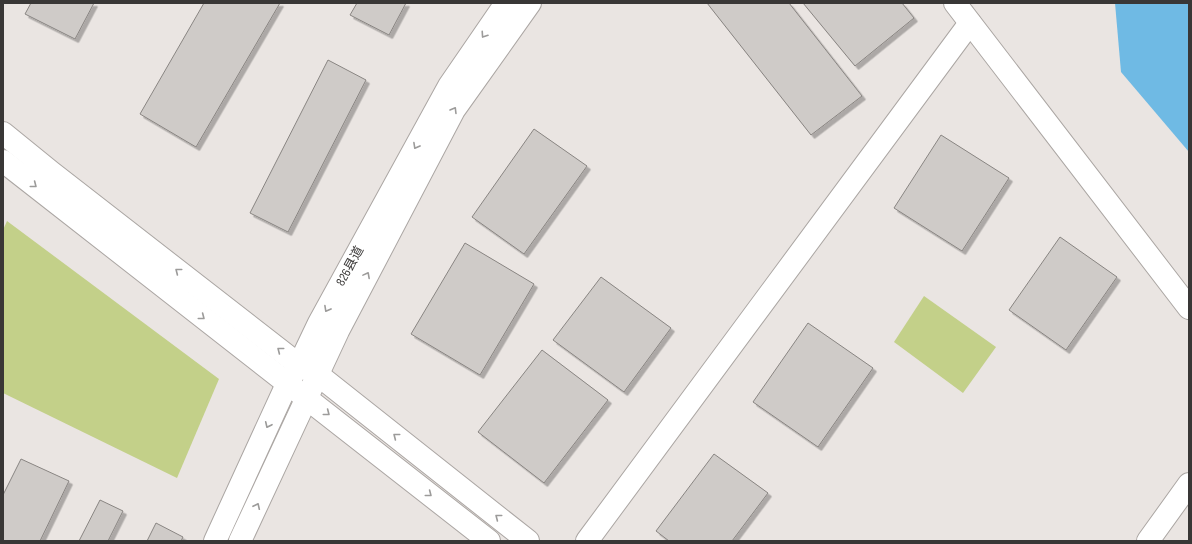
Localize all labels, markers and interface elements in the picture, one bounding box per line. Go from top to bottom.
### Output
one-way arrow [481,31,489,38]
one-way arrow [450,107,457,114]
one-way arrow [414,142,421,149]
one-way arrow [29,180,36,187]
street label: 826县道 [333,243,367,289]
one-way arrow [175,268,182,275]
one-way arrow [363,272,370,279]
one-way arrow [324,305,331,312]
one-way arrow [197,312,204,319]
one-way arrow [278,348,285,355]
one-way arrow [323,409,330,416]
one-way arrow [265,421,273,428]
one-way arrow [393,434,400,441]
one-way arrow [425,489,432,496]
one-way arrow [252,502,260,510]
one-way arrow [495,514,502,521]

